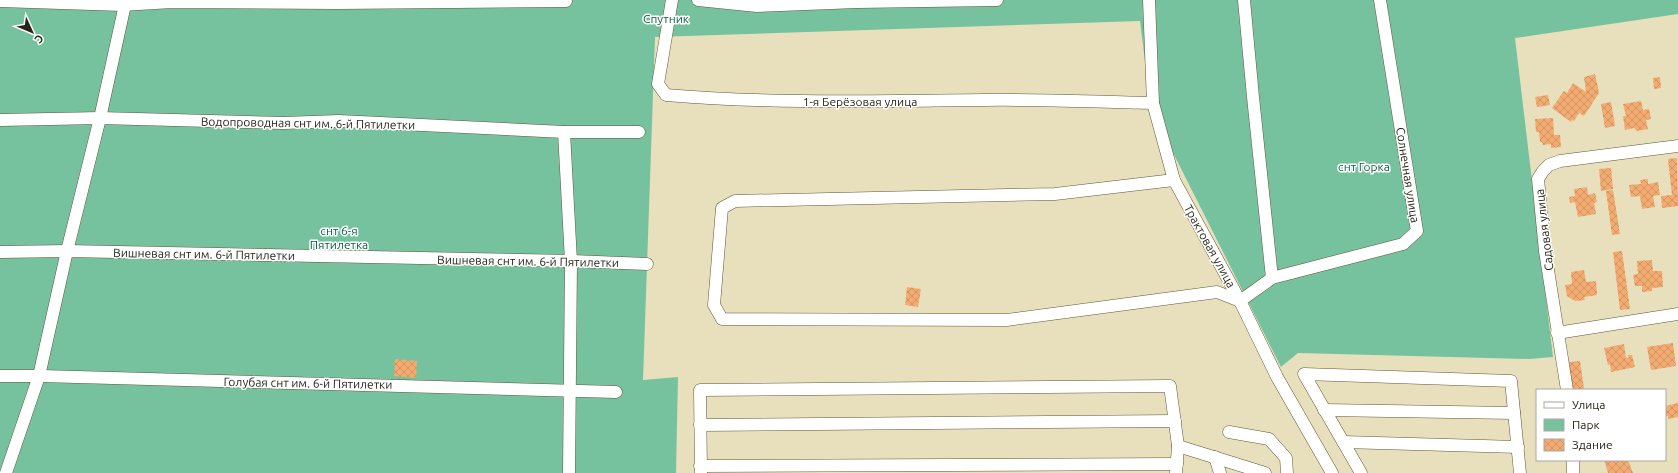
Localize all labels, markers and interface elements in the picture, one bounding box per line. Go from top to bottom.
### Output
north arrow [12,12,52,52]
park label: Спутник [643,12,689,25]
text: С [32,32,46,46]
street label: 1-я Берёзовая улица [803,95,917,108]
street label: Водопроводная снт им. 6-й Пятилетки [201,115,415,131]
street label: Солнечная улица [1394,126,1422,224]
park label: снт Горка [1338,160,1390,173]
street label: Садовая улица [1533,188,1555,272]
street label: Трактовая улица [1182,202,1238,290]
park label: снт 6-я Пятилетка [310,224,368,251]
street label: Вишневая снт им. 6-й Пятилетки [113,246,295,262]
street label: Вишневая снт им. 6-й Пятилетки [437,253,619,269]
street label: Голубая снт им. 6-й Пятилетки [224,375,392,391]
legend [1536,389,1666,461]
text: Улица [1572,398,1605,411]
text: Парк [1572,418,1600,431]
text: Здание [1572,438,1613,451]

